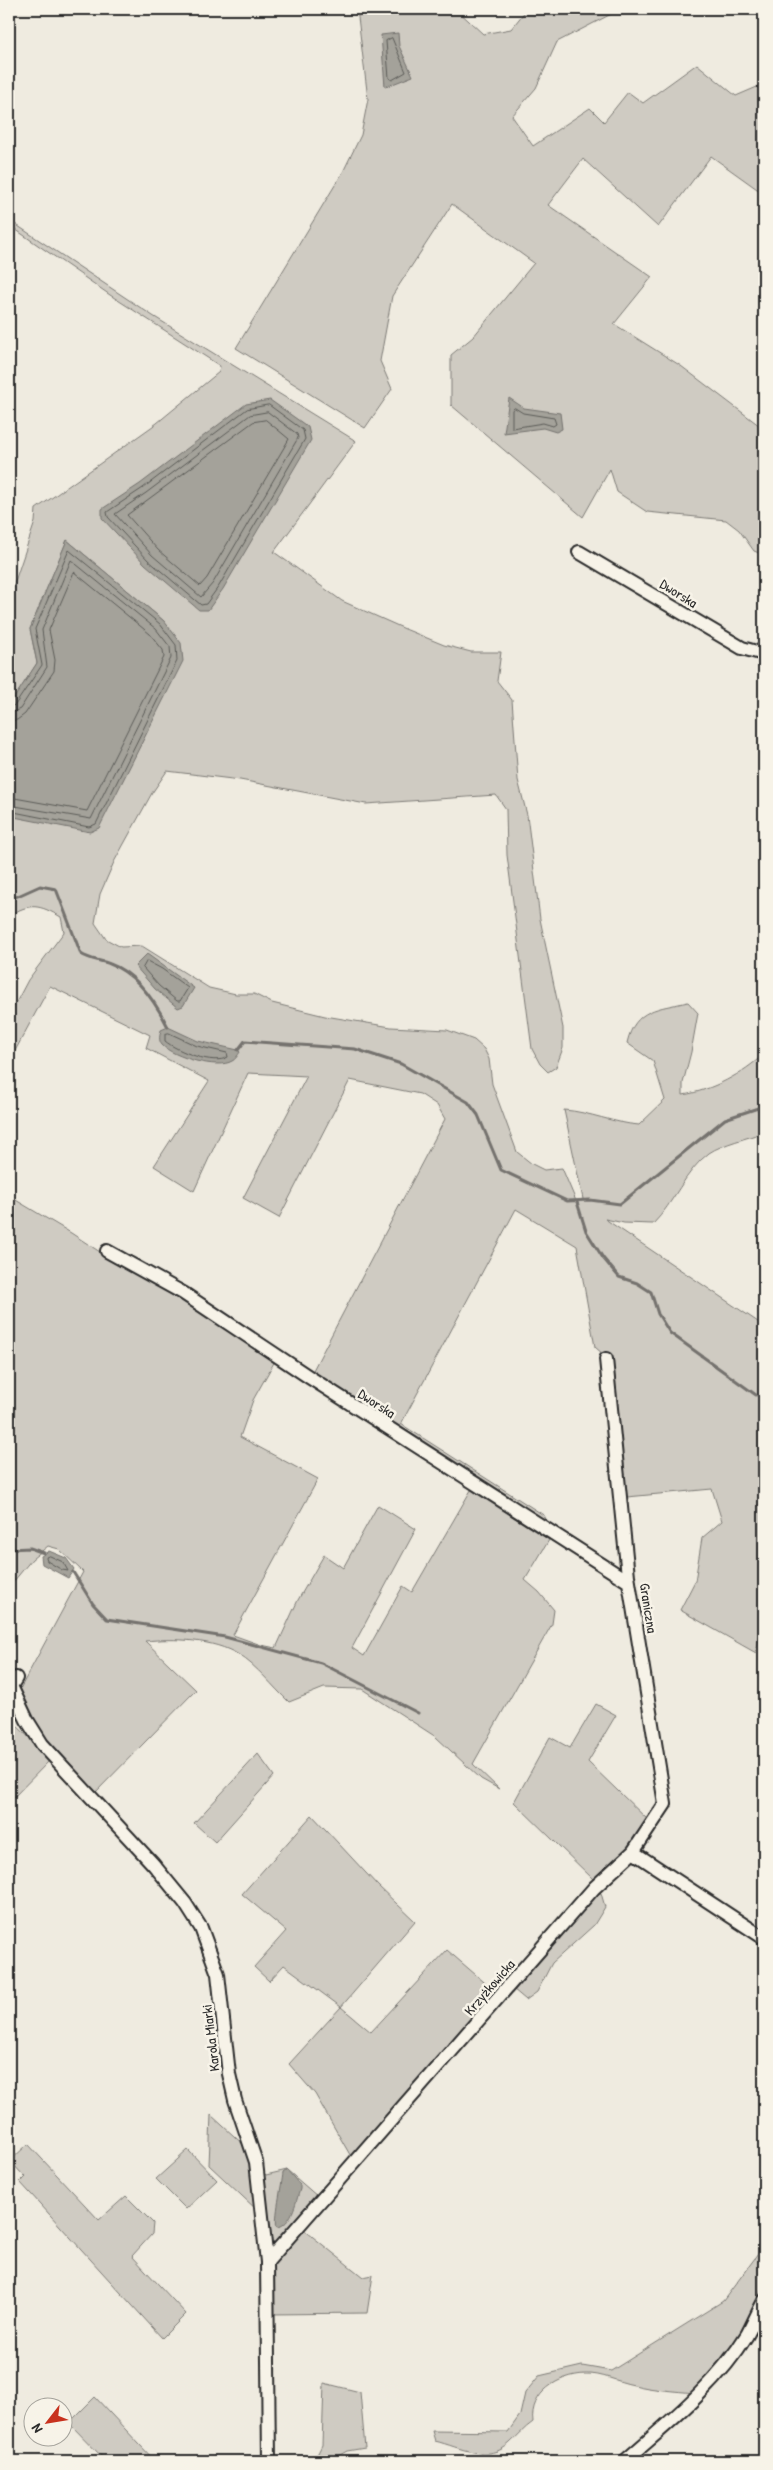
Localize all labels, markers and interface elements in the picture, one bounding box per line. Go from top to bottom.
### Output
street label: Dworska [657,574,702,612]
street label: Dworska [355,1384,400,1422]
street label: Graniczna [636,1582,662,1635]
street label: Krzyżkowicka [459,1955,520,2020]
street label: Karola Miarki [196,2003,224,2073]
north arrow [22,2398,72,2448]
text: N [26,2420,46,2437]

